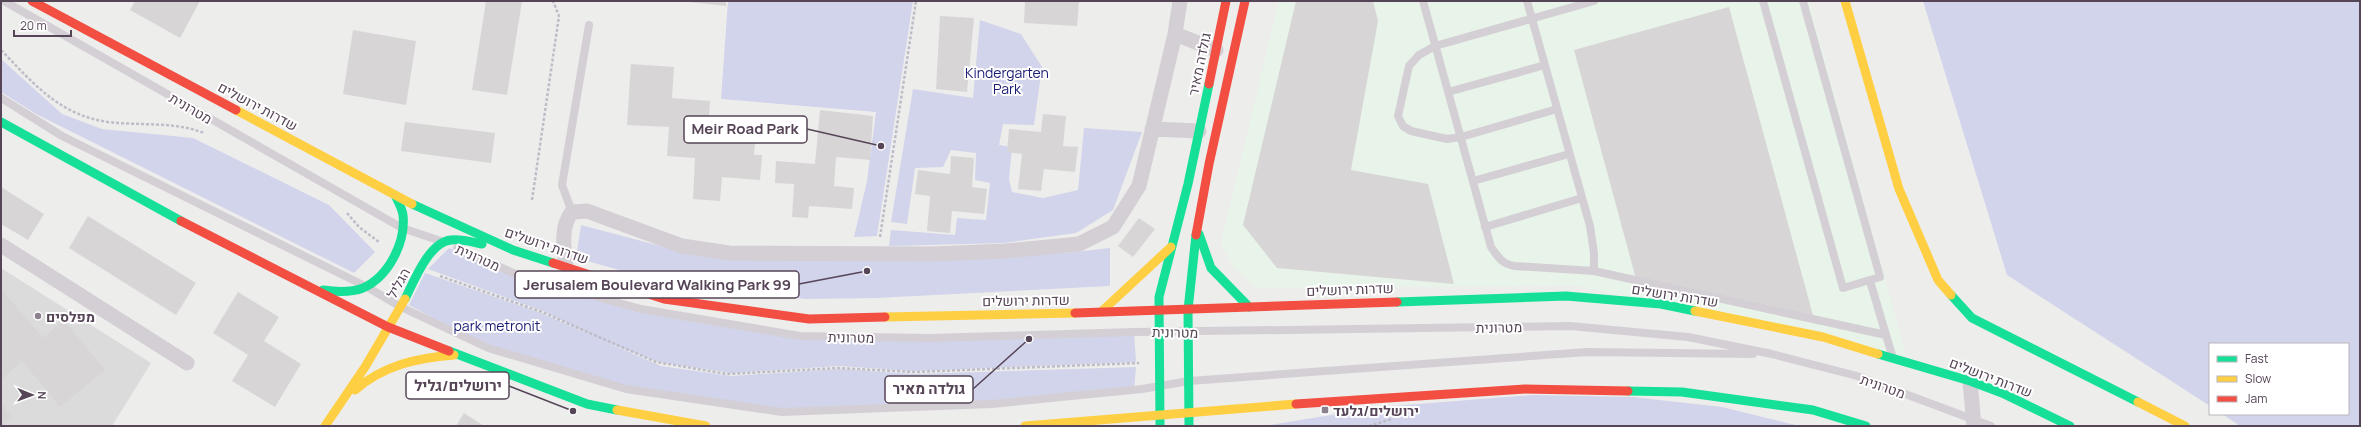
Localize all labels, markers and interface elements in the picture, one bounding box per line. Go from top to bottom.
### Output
scale bar [14,12,71,38]
text: 20 m [20,17,47,34]
street label: גולדה מאיר [1183,31,1215,97]
park label: Kindergarten Park [965,63,1049,98]
street label: שדרות ירושלים [215,77,301,135]
street label: מטרונית [166,88,216,128]
callout: Meir Road Park [684,116,807,143]
text: Meir Road Park [691,118,800,139]
street label: שדרות ירושלים [502,222,592,268]
street label: מטרונית [453,239,503,275]
street label: הגליל [382,264,414,302]
callout: Jerusalem Boulevard Walking Park 99 [515,271,799,298]
text: Jerusalem Boulevard Walking Park 99 [523,274,791,295]
street label: שדרות ירושלים [1306,278,1394,300]
street label: שדרות ירושלים [1630,279,1720,311]
street label: שדרות ירושלים [982,290,1070,310]
place label: מפלסים [46,307,95,326]
marker: מפלסים [33,311,43,321]
park label: park metronit [454,316,541,335]
street label: מטרונית [1476,317,1522,337]
street label: מטרונית [1152,322,1198,342]
street label: מטרונית [828,327,874,347]
legend [2209,343,2349,415]
text: Fast [2245,350,2269,367]
street label: שדרות ירושלים [1947,352,2035,402]
street label: מטרונית [1858,369,1908,403]
text: Slow [2245,370,2271,387]
callout: ירושלים/גליל [406,372,509,399]
north arrow [12,375,52,415]
text: ירושלים/גליל [414,375,502,396]
callout: גולדה מאיר [885,376,973,403]
text: גולדה מאיר [893,378,965,399]
text: Jam [2245,390,2267,407]
text: N [35,391,50,399]
place label: ירושלים/גלעד [1333,401,1419,420]
marker: ירושלים/גלעד [1320,405,1330,415]

